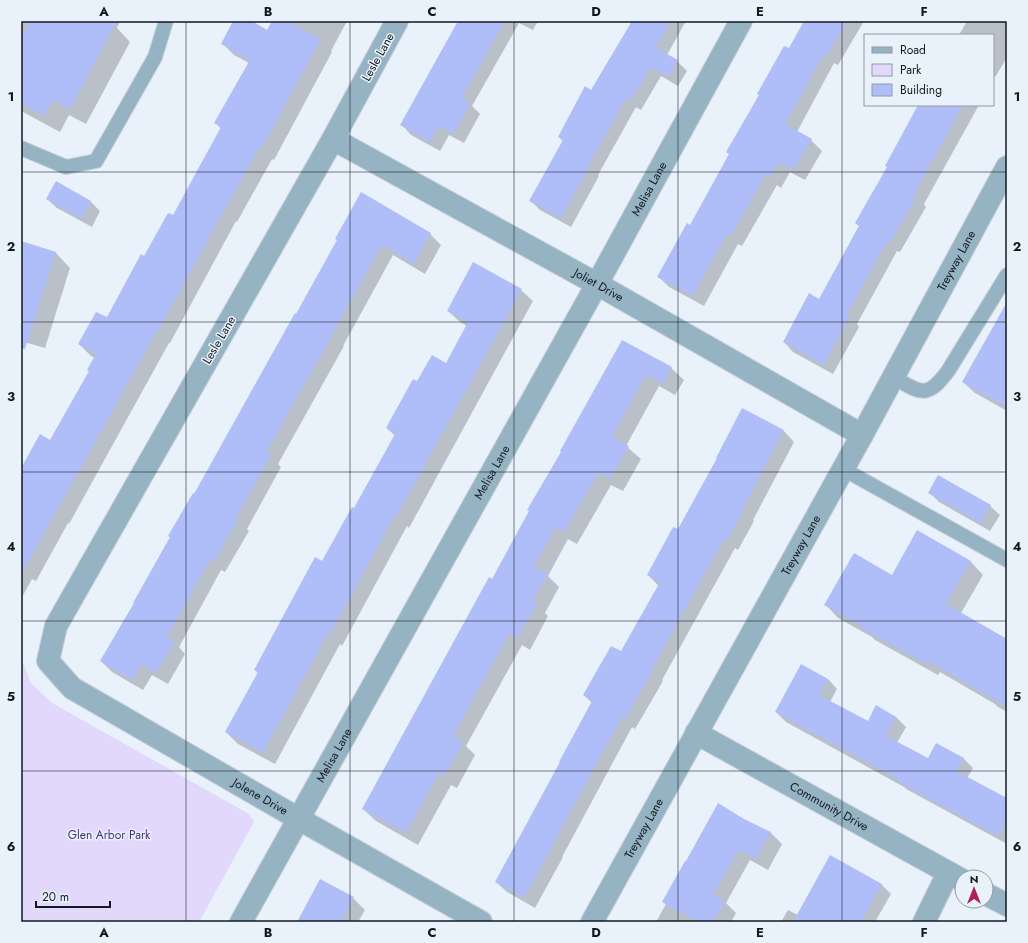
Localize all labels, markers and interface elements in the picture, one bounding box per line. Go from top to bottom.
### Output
text: A [98,2,109,21]
text: B [264,2,273,21]
text: C [427,2,437,21]
text: D [591,2,601,21]
text: E [756,2,764,21]
text: F [920,2,928,21]
street label: Lesle Lane [357,30,399,84]
legend [864,34,994,106]
text: Road [900,41,926,59]
text: Park [900,61,922,79]
text: Building [900,81,942,99]
text: 1 [8,87,14,106]
text: 1 [1014,87,1020,106]
street label: Melisa Lane [627,158,671,219]
street label: Treyway Lane [933,227,980,294]
text: 2 [7,237,15,256]
text: 2 [1013,237,1021,256]
street label: Joliet Drive [568,263,627,306]
street label: Lesle Lane [198,313,240,367]
text: 3 [7,387,15,406]
text: 3 [1013,387,1021,406]
street label: Melisa Lane [470,442,514,503]
street label: Treyway Lane [777,512,825,579]
text: 4 [6,537,16,556]
text: 4 [1012,537,1022,556]
text: 5 [7,687,15,706]
text: 5 [1013,687,1021,706]
street label: Melisa Lane [312,725,356,786]
street label: Jolene Drive [228,773,291,820]
street label: Community Drive [786,777,872,836]
street label: Treyway Lane [620,795,668,862]
park label: Glen Arbor Park [68,826,151,844]
text: 6 [7,837,16,856]
text: 6 [1013,837,1022,856]
north arrow [954,869,994,909]
text: N [970,871,978,887]
scale bar [36,883,110,909]
text: 20 m [42,888,69,906]
text: A [98,923,109,942]
text: B [264,923,273,942]
text: C [427,923,437,942]
text: D [591,923,601,942]
text: E [756,923,764,942]
text: F [920,923,928,942]

